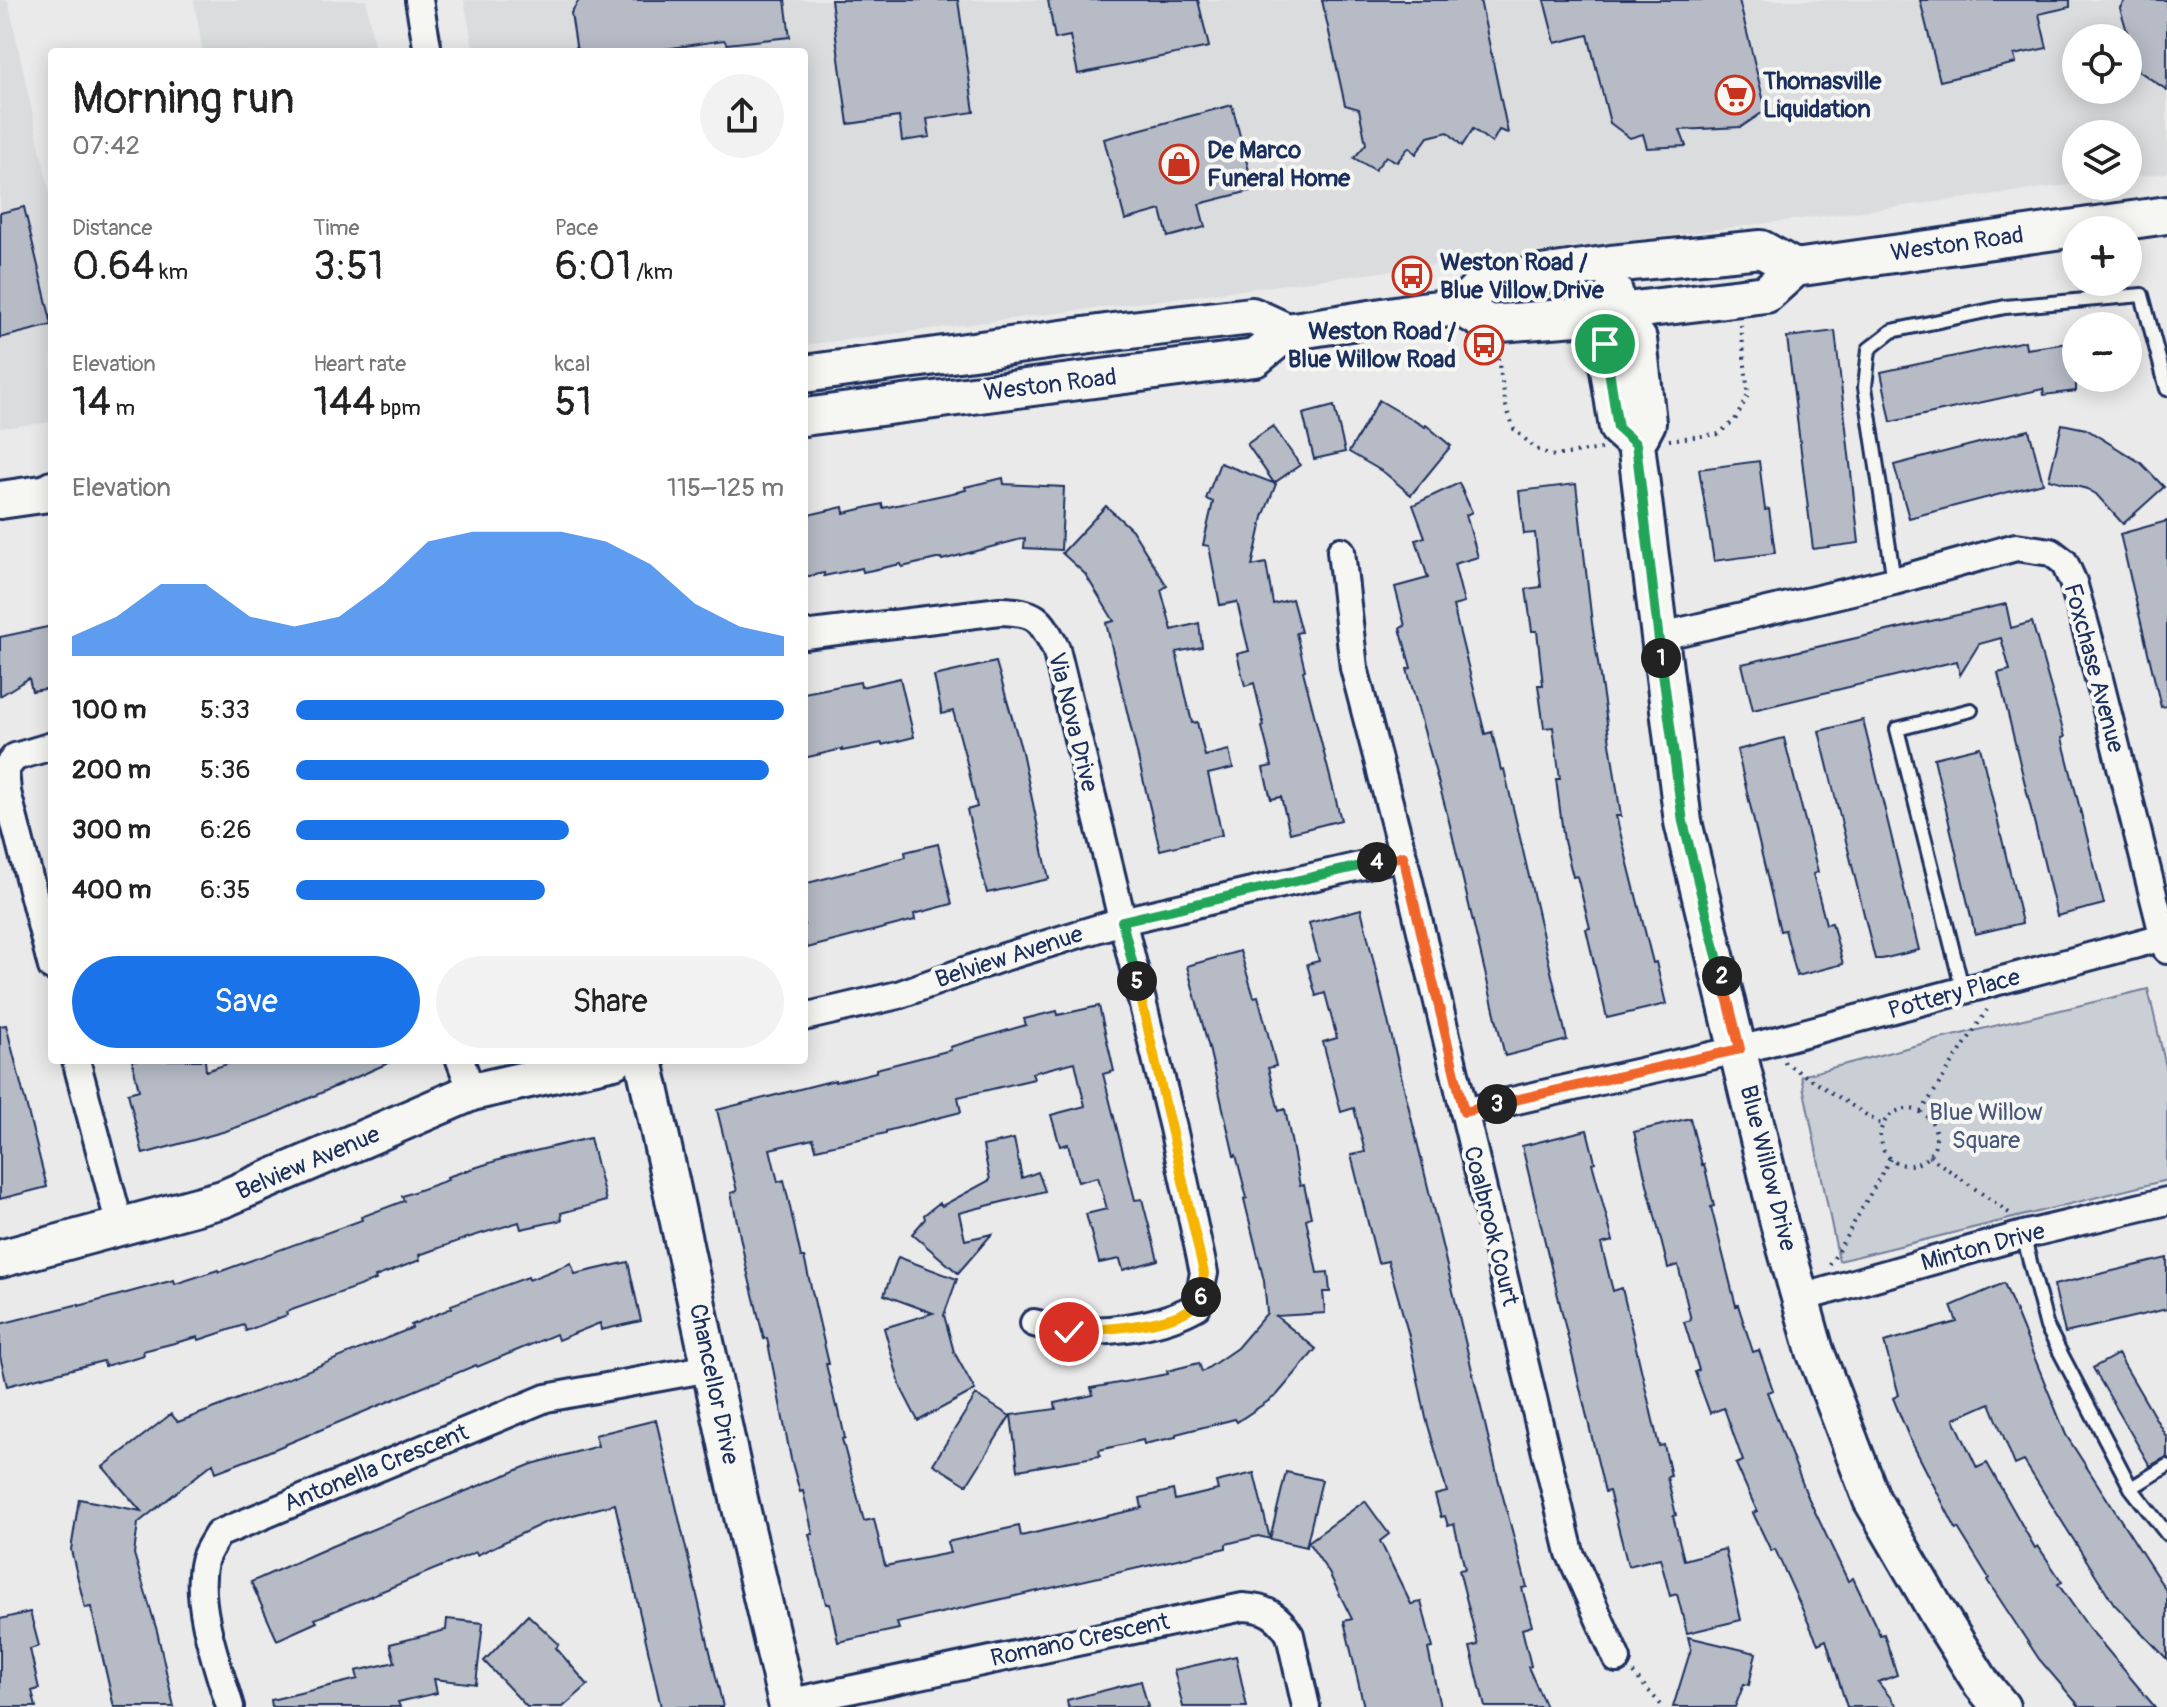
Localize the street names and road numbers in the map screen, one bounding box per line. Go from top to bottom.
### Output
street label: Weston Road [1889,220,2025,268]
street label: Weston Road [982,362,1118,408]
street label: Foxchase Avenue [2057,580,2131,756]
street label: Via Nova Drive [1042,649,1104,795]
street label: Belview Avenue [932,919,1086,994]
street label: Pottery Place [1885,962,2023,1026]
street label: Blue Willow Drive [1733,1082,1803,1254]
street label: Belview Avenue [232,1120,384,1206]
street label: Coalbrook Court [1457,1143,1525,1309]
street label: Minton Drive [1918,1217,2048,1277]
street label: Chancellor Drive [683,1301,745,1467]
street label: Antonella Crescent [279,1418,473,1518]
street label: Romano Crescent [988,1607,1172,1673]

